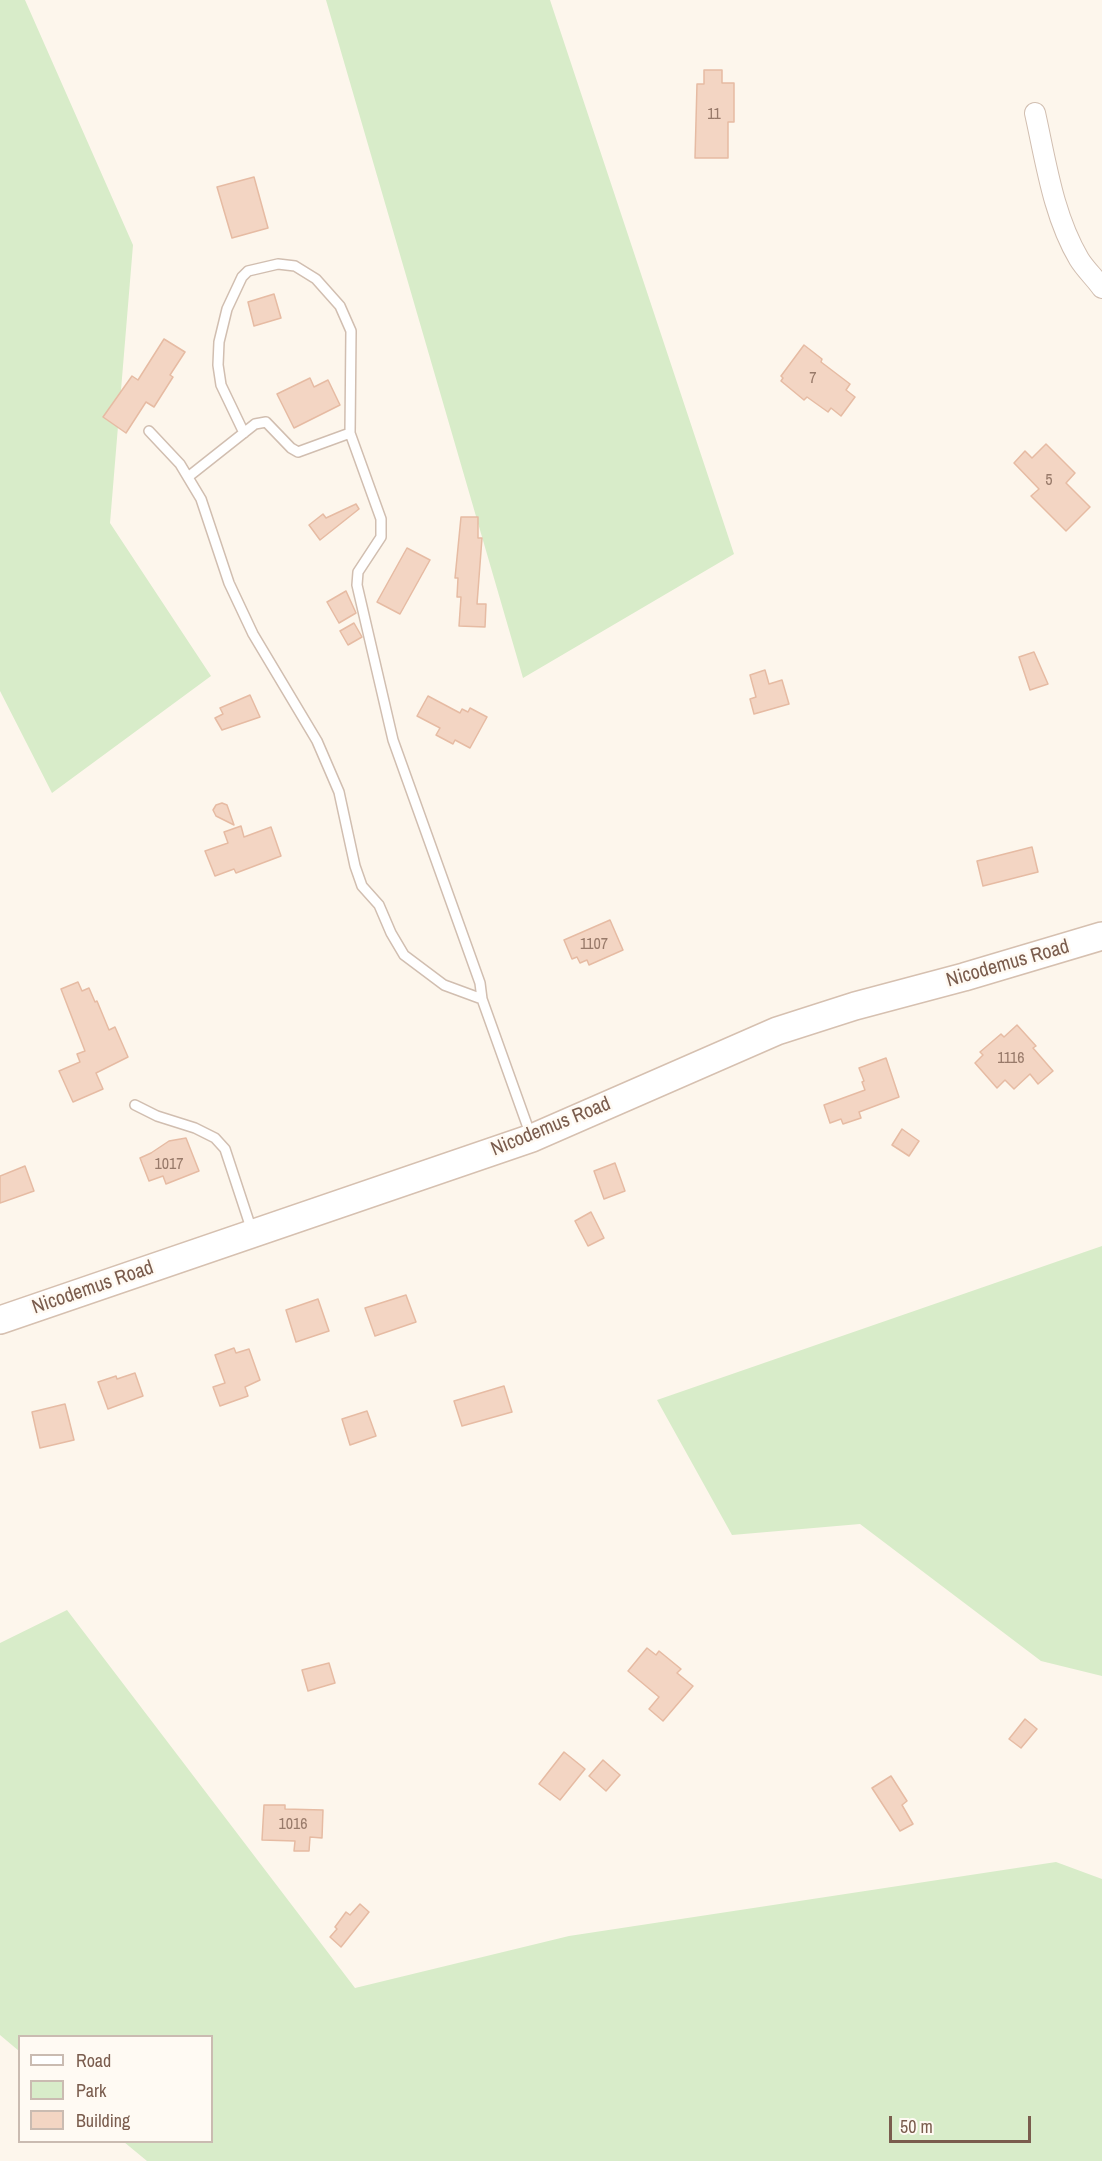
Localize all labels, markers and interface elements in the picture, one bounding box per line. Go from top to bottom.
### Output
house number: 11 [707,105,721,125]
house number: 7 [809,369,817,389]
house number: 5 [1045,471,1053,491]
house number: 1107 [580,935,608,955]
street label: Nicodemus Road [944,935,1072,993]
house number: 1116 [997,1049,1025,1069]
street label: Nicodemus Road [488,1092,614,1162]
house number: 1017 [154,1155,184,1175]
street label: Nicodemus Road [29,1256,157,1320]
house number: 1016 [278,1815,308,1835]
legend [18,2035,213,2143]
text: Road [76,2048,111,2073]
text: Park [76,2078,106,2103]
scale bar [892,2104,1034,2142]
text: Building [76,2108,130,2133]
text: 50 m [900,2114,933,2139]

